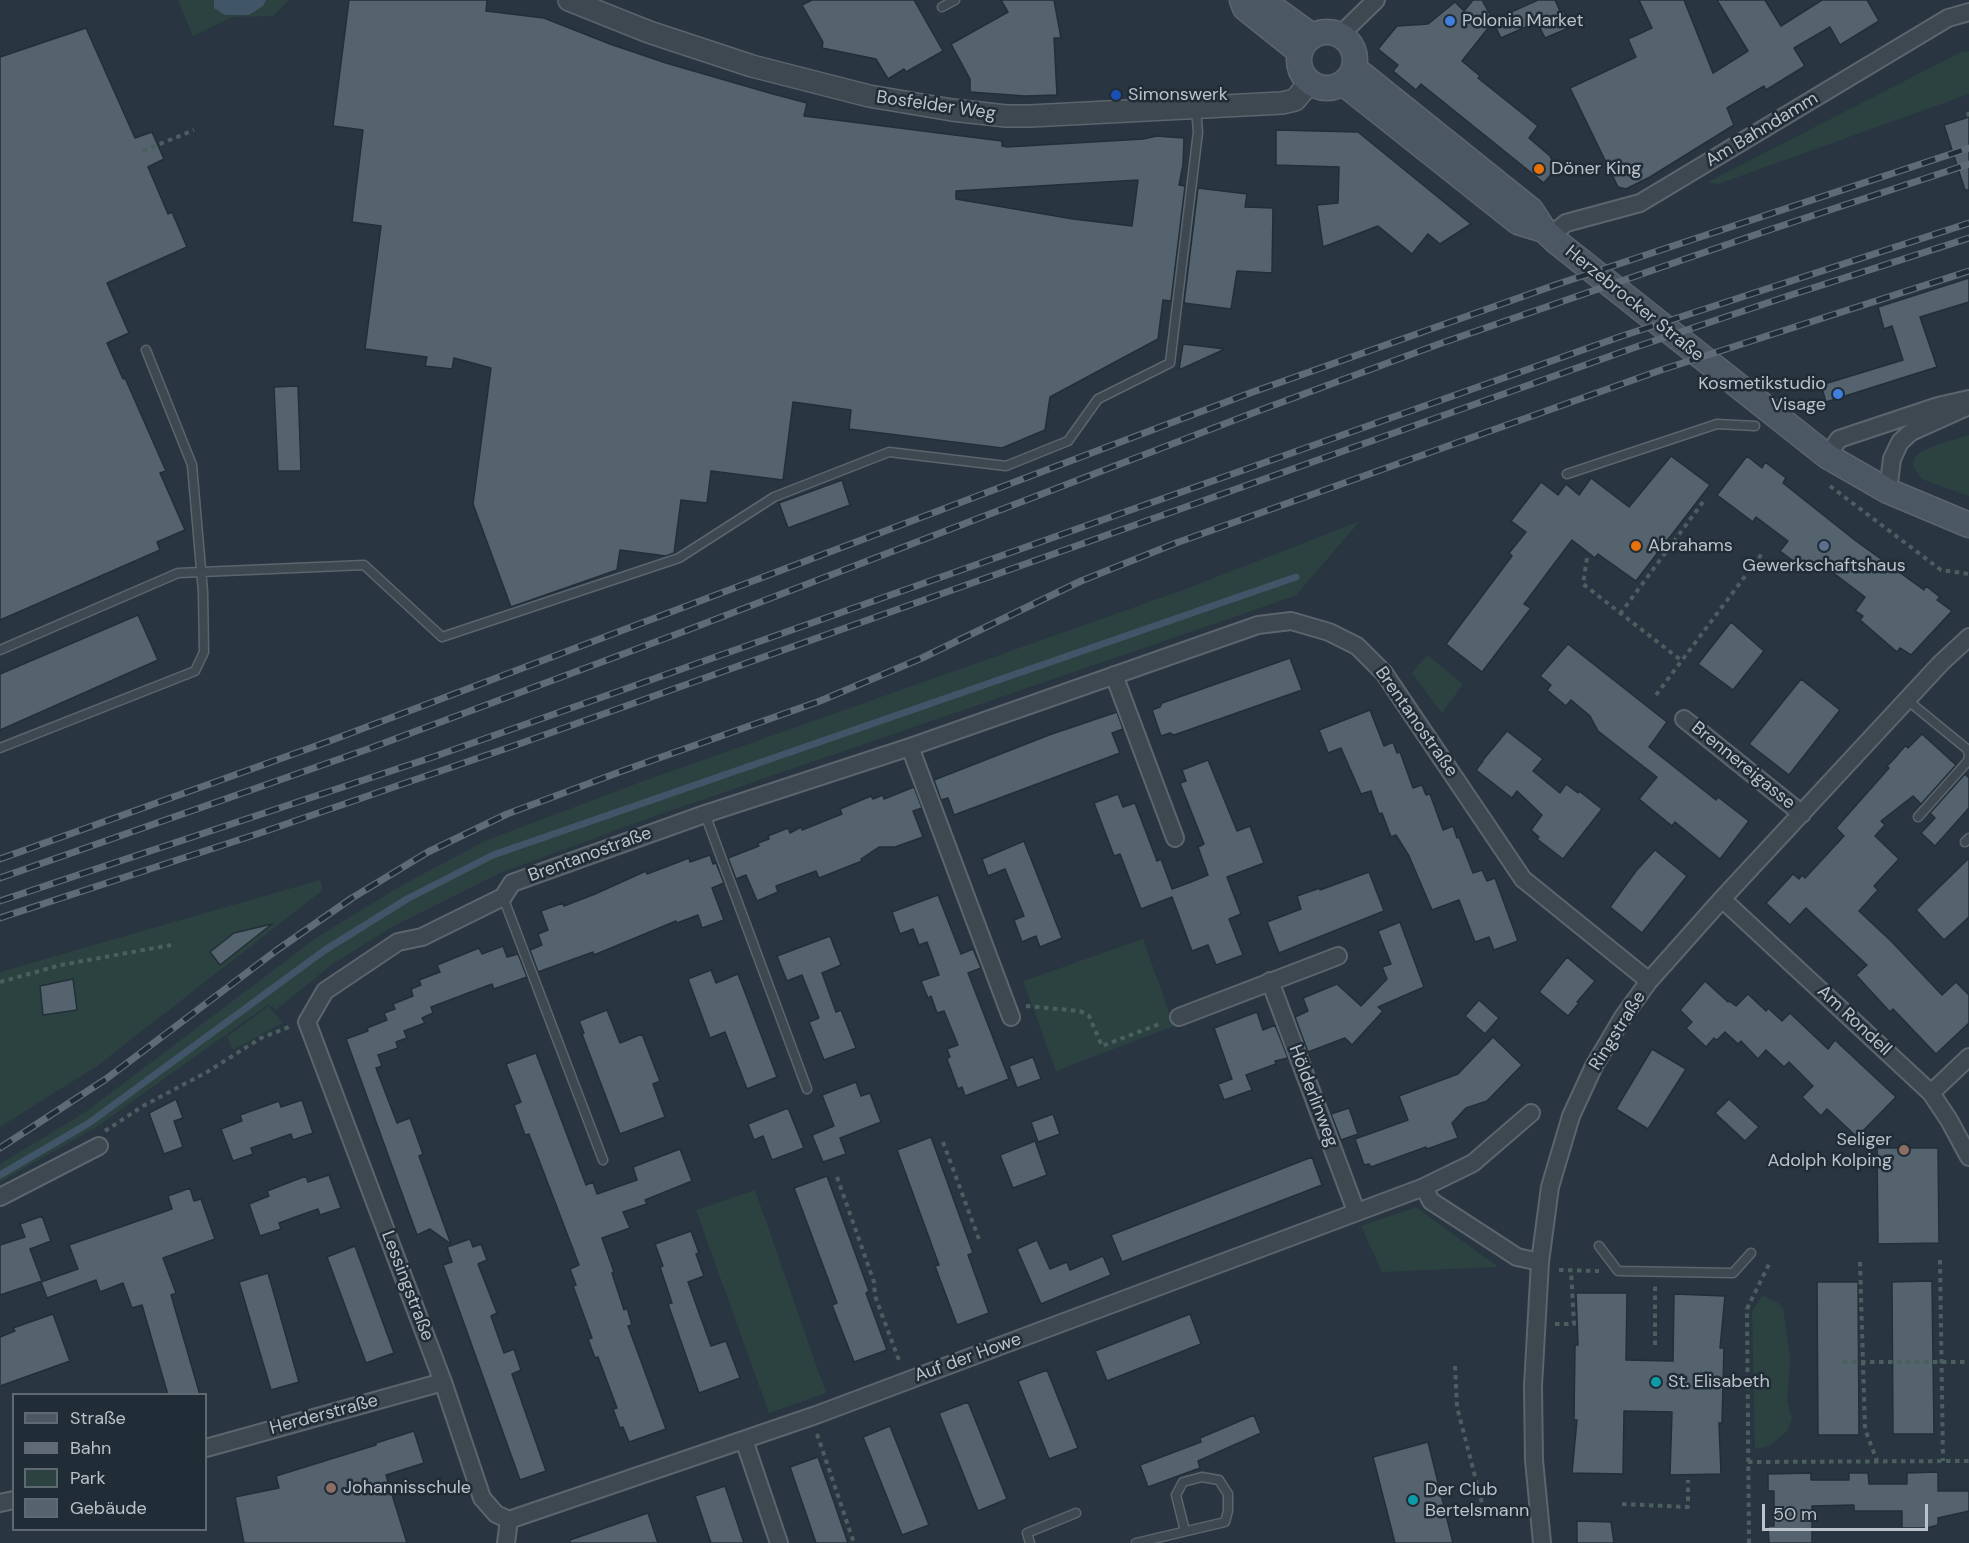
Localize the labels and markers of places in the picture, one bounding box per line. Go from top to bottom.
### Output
place label: Polonia Market [1462,10,1583,32]
marker: Polonia Market [1443,14,1457,28]
place label: Simonswerk [1128,84,1228,106]
marker: Simonswerk [1109,88,1123,102]
place label: Döner King [1551,158,1641,180]
marker: Döner King [1532,162,1546,176]
place label: Kosmetikstudio Visage [1698,373,1826,416]
marker: Kosmetikstudio Visage [1831,387,1845,401]
place label: Abrahams [1648,535,1733,557]
marker: Abrahams [1629,539,1643,553]
marker: Gewerkschaftshaus [1817,539,1831,553]
place label: Gewerkschaftshaus [1742,555,1906,577]
place label: Seliger Adolph Kolping [1768,1129,1892,1172]
marker: Seliger Adolph Kolping [1897,1143,1911,1157]
place label: St. Elisabeth [1668,1371,1770,1393]
marker: St. Elisabeth [1649,1375,1663,1389]
place label: Johannisschule [343,1477,471,1499]
place label: Der Club Bertelsmann [1425,1479,1529,1522]
marker: Johannisschule [324,1481,338,1495]
marker: Der Club Bertelsmann [1406,1493,1420,1507]

